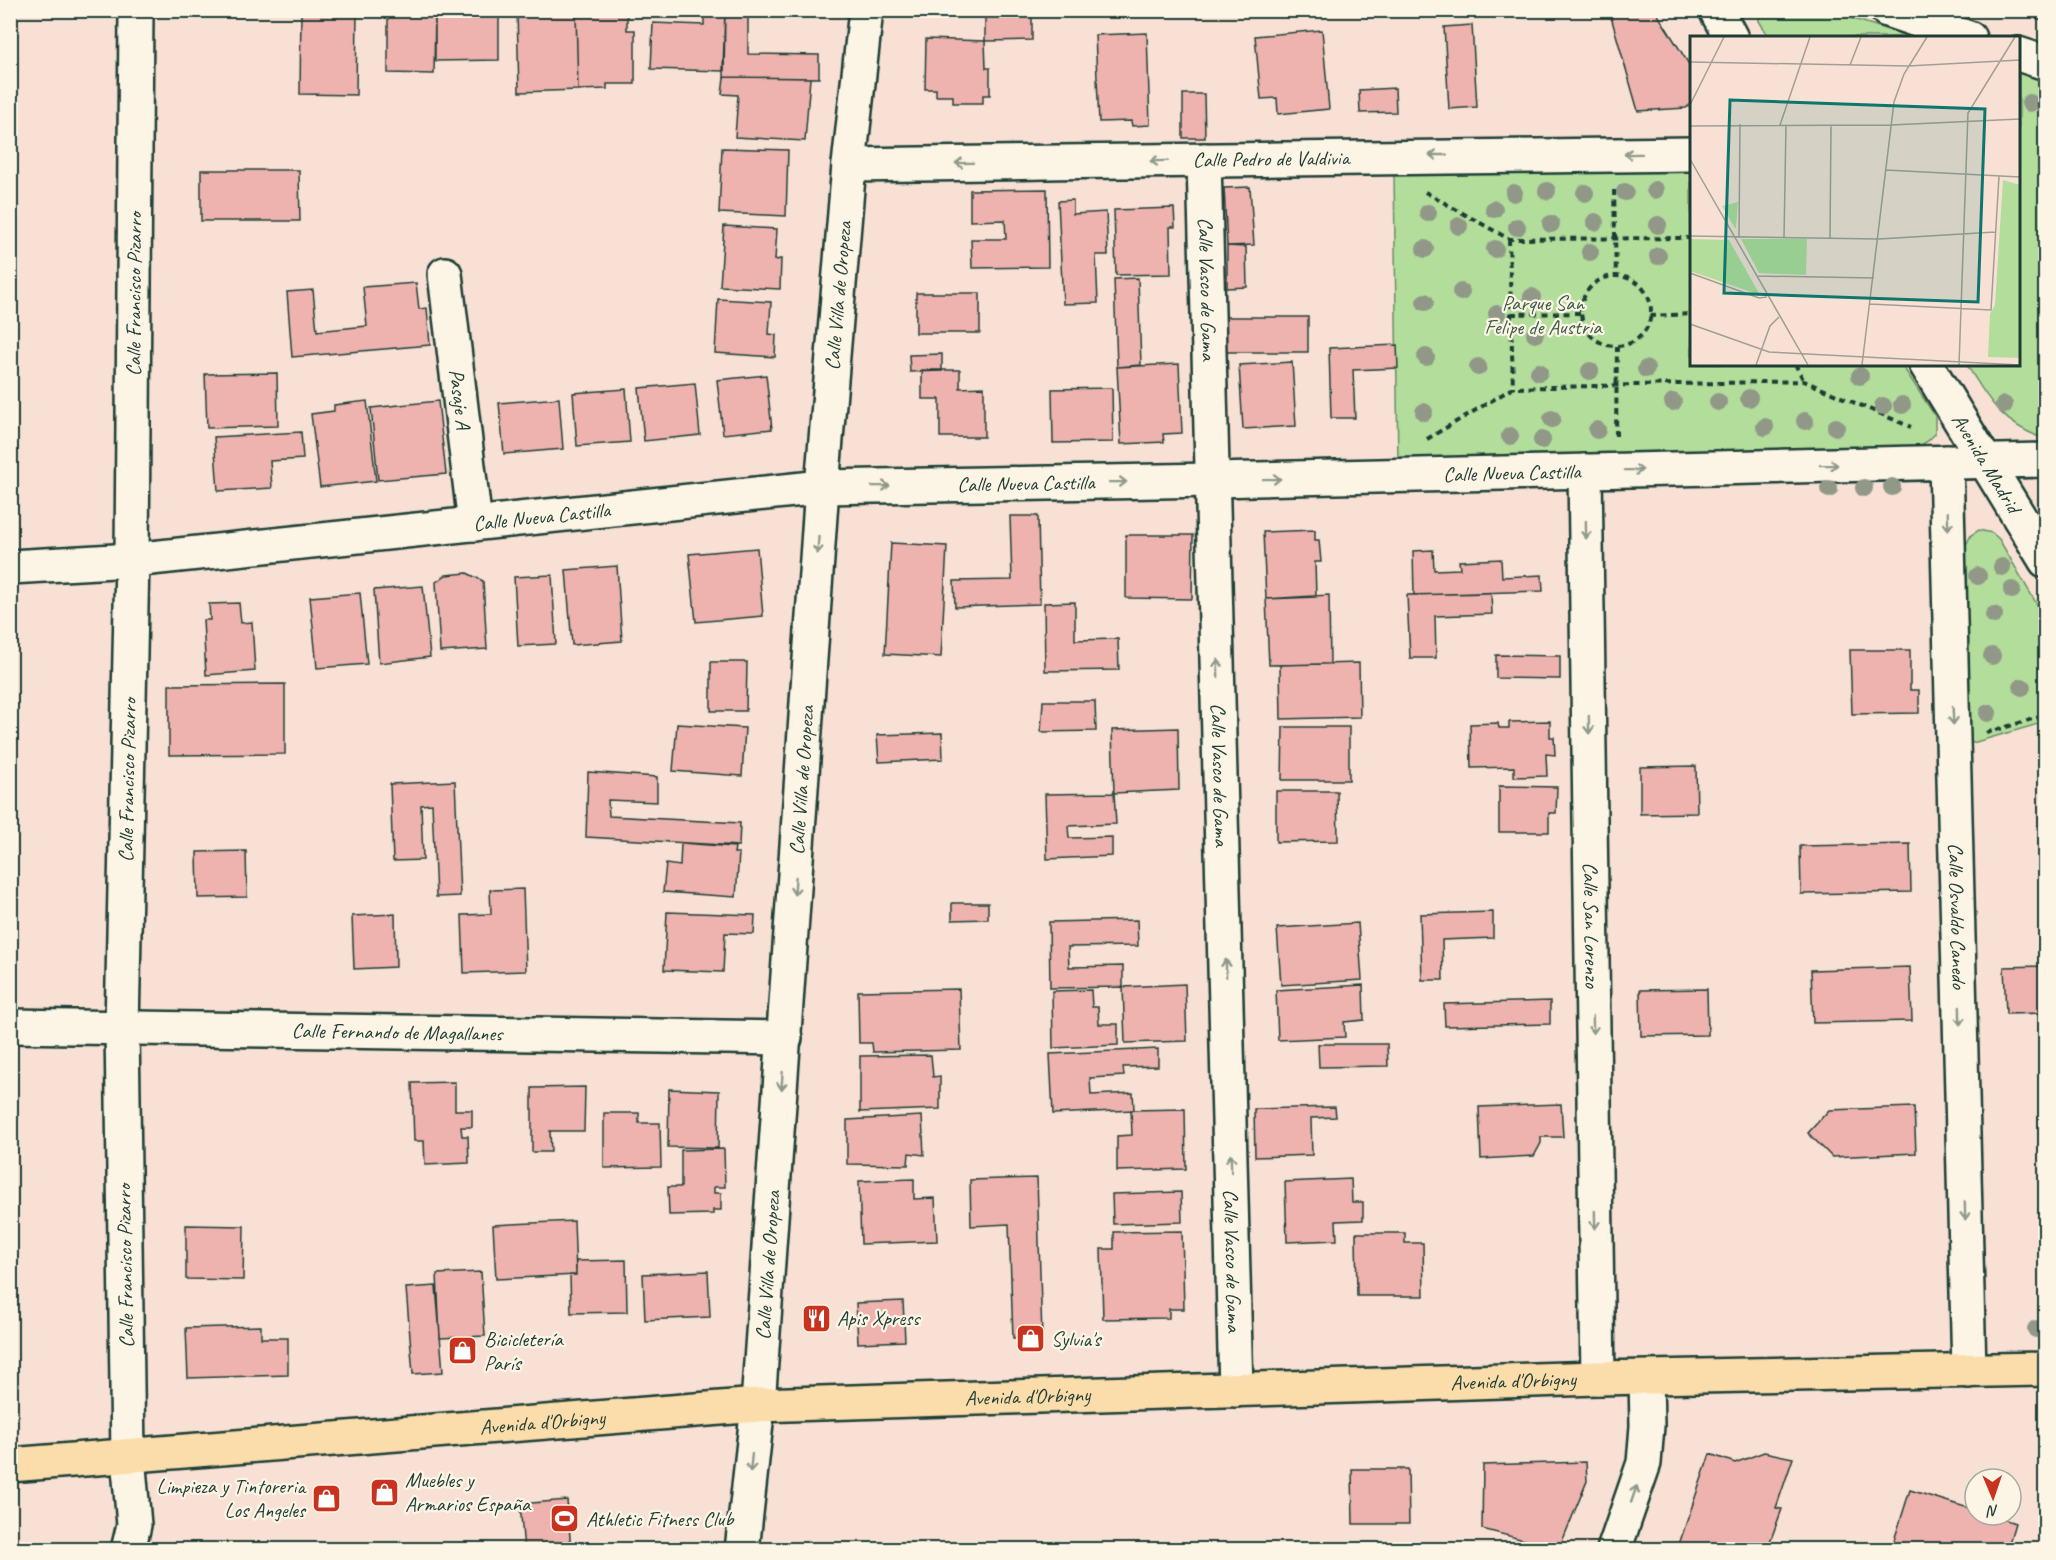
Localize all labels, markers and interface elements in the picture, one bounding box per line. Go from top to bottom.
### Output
inset map [1690,36,2020,366]
street label: Calle Pedro de Valdivia [1192,145,1352,173]
one-way arrow [1624,148,1644,160]
one-way arrow [1429,150,1449,161]
one-way arrow [1150,155,1170,167]
one-way arrow [955,157,975,169]
street label: Calle Francisco Pizarro [120,210,148,376]
street label: Calle Vasco de Gama [1192,217,1222,363]
street label: Calle Villa de Oropeza [819,219,857,371]
park label: Parque San Felipe de Austria [1485,290,1603,340]
street label: Pasaje A [444,368,477,432]
street label: Avenida Madrid [1946,409,2028,520]
street label: Calle Nueva Castilla [1443,458,1582,487]
one-way arrow [1819,459,1839,471]
one-way arrow [1624,464,1644,476]
street label: Calle Nueva Castilla [957,469,1096,498]
one-way arrow [1261,473,1281,485]
one-way arrow [1107,476,1127,488]
one-way arrow [870,480,890,492]
street label: Calle Nueva Castilla [472,496,613,537]
one-way arrow [1942,510,1953,530]
one-way arrow [1580,519,1592,539]
one-way arrow [813,535,824,555]
one-way arrow [1212,659,1224,679]
street label: Calle Francisco Pizarro [113,695,142,862]
street label: Calle Villa de Oropeza [783,703,820,856]
street label: Calle Vasco de Gama [1205,703,1235,849]
one-way arrow [1947,705,1959,725]
one-way arrow [1583,714,1595,734]
street label: Calle Osvaldo Canedo [1943,843,1972,991]
street label: Calle San Lorenzo [1578,862,1605,990]
one-way arrow [789,876,800,896]
one-way arrow [1220,959,1231,979]
one-way arrow [1954,1005,1966,1025]
one-way arrow [1587,1014,1599,1034]
street label: Calle Fernando de Magallanes [291,1017,504,1047]
one-way arrow [776,1070,787,1090]
one-way arrow [1225,1154,1236,1174]
street label: Calle Francisco Pizarro [111,1181,139,1348]
street label: Calle Villa de Oropeza [750,1188,786,1341]
street label: Calle Vasco de Gama [1218,1189,1248,1334]
one-way arrow [1959,1200,1971,1220]
one-way arrow [1590,1209,1601,1229]
restaurant icon: Apis Xpress [800,1302,832,1334]
place label: Apis Xpress [837,1305,921,1331]
shop icon: Sylvia's [1014,1323,1046,1355]
place label: Bicicletería París [484,1326,564,1376]
place label: Sylvia's [1051,1326,1102,1352]
shop icon: Bicicletería París [447,1335,479,1367]
street label: Avenida d'Orbigny [1450,1366,1578,1396]
street label: Avenida d'Orbigny [964,1381,1092,1411]
street label: Avenida d'Orbigny [479,1404,608,1440]
one-way arrow [745,1453,756,1473]
place label: Muebles y Armarios España [405,1467,532,1517]
north arrow [1963,1467,2023,1527]
place label: Limpieza y Tintoreria Los Angeles [157,1473,307,1523]
shop icon: Muebles y Armarios España [368,1476,400,1508]
shop icon: Limpieza y Tintoreria Los Angeles [310,1482,342,1514]
one-way arrow [1629,1485,1640,1504]
text: N [1985,1501,1999,1521]
sports icon: Athletic Fitness Club [549,1503,581,1535]
place label: Athletic Fitness Club [586,1506,735,1532]

